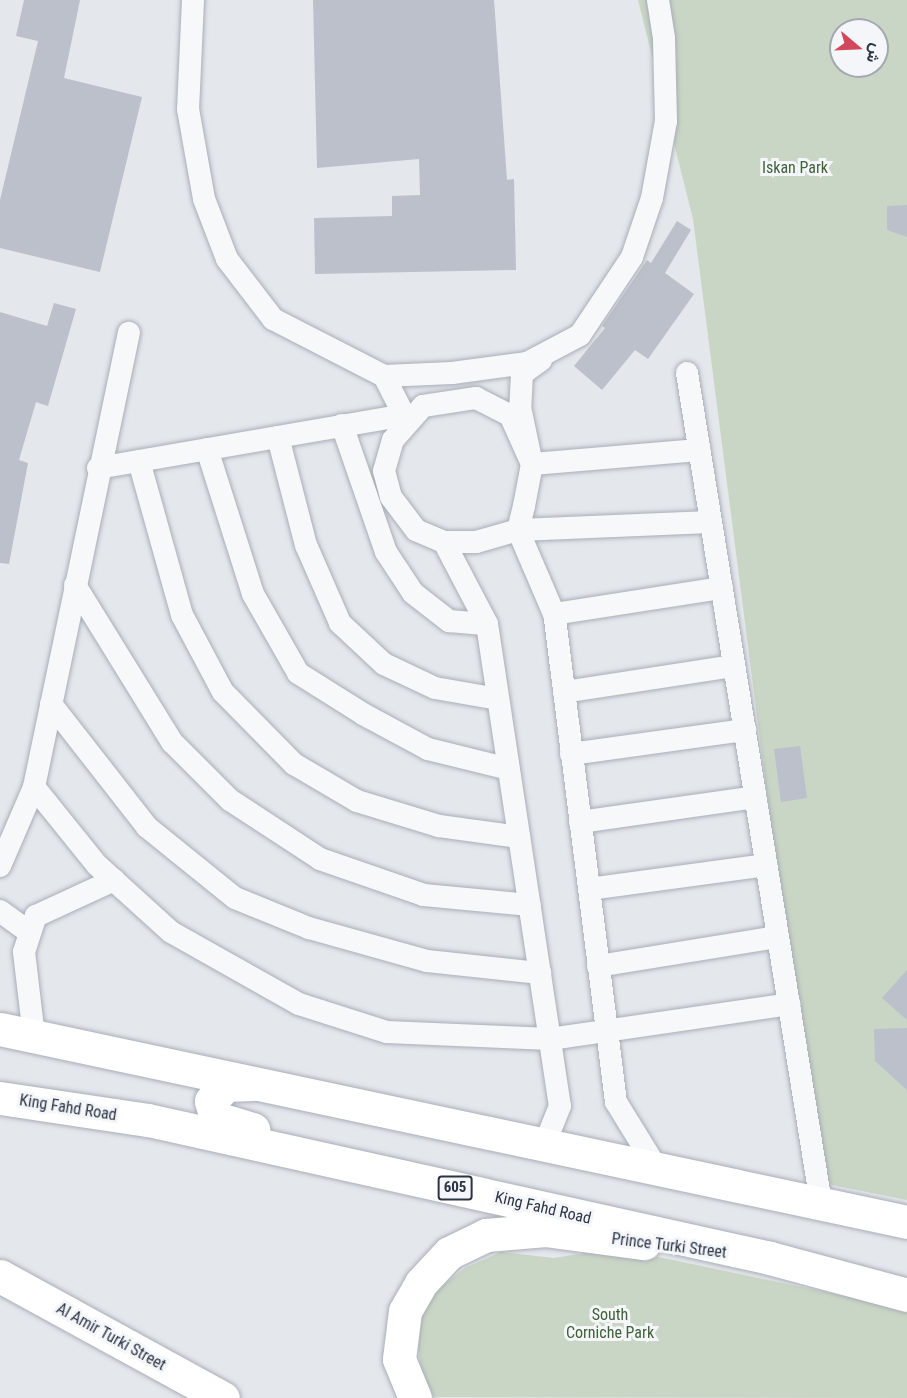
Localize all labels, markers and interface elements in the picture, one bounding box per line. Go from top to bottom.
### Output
north arrow [829,18,889,78]
text: ش [862,41,887,66]
park label: Iskan Park [762,158,828,178]
street label: King Fahd Road [18,1091,118,1125]
road number: 605 [437,1176,473,1200]
street label: King Fahd Road [493,1188,593,1228]
street label: Prince Turki Street [610,1229,728,1263]
street label: Al Amir Turki Street [53,1299,169,1375]
park label: South Corniche Park [566,1305,654,1343]

